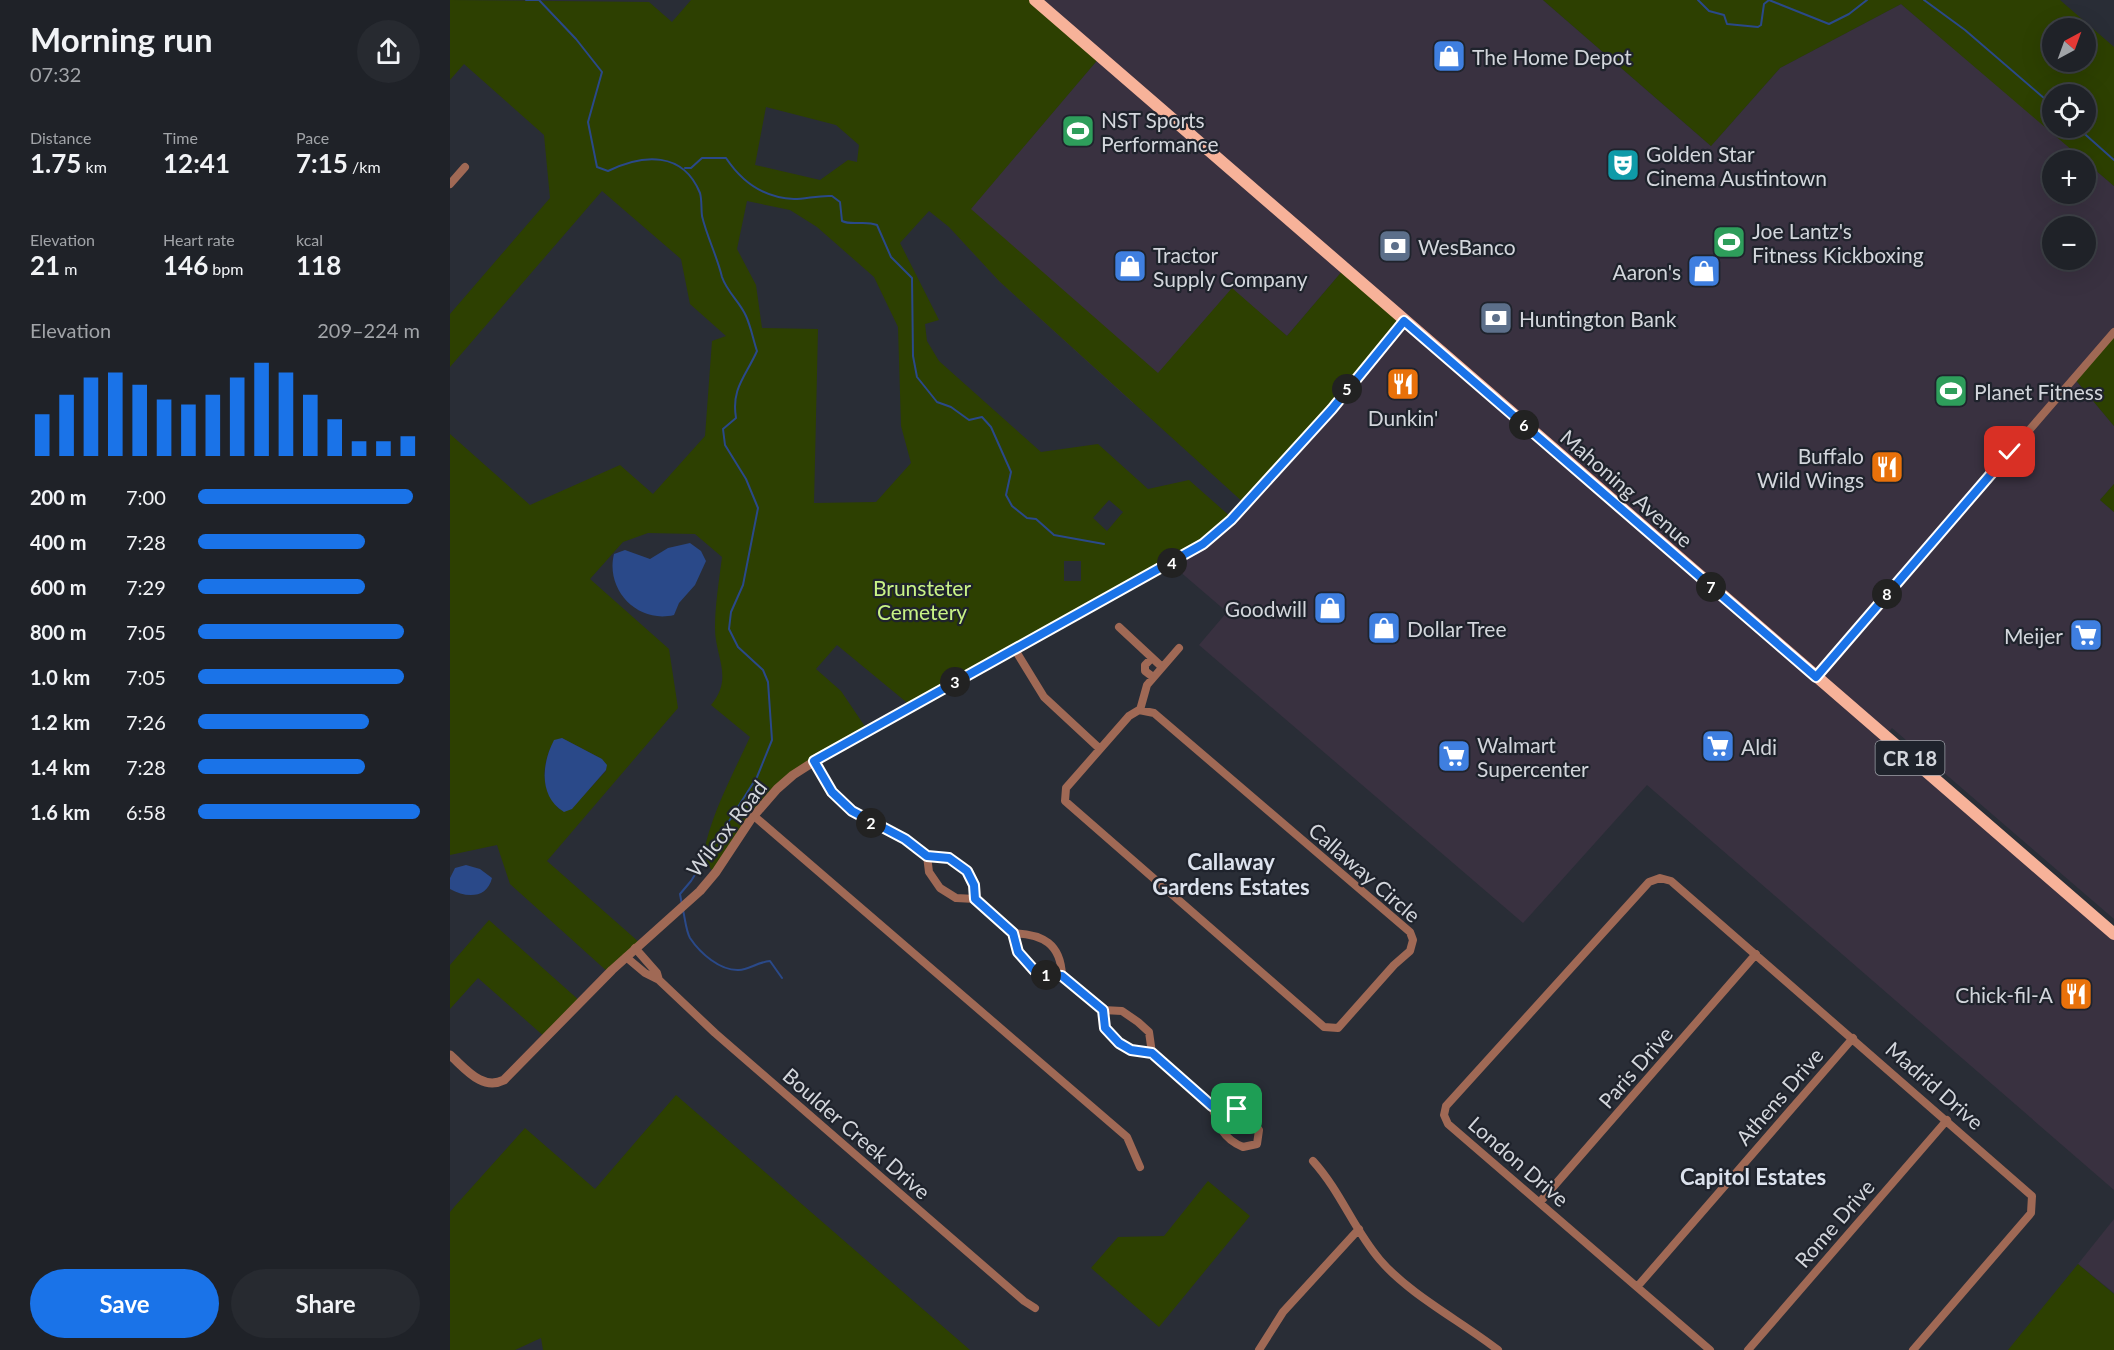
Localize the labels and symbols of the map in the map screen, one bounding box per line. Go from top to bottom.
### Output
north arrow [2042,18,2096,72]
shop icon: The Home Depot [1431,38,1467,74]
place label: The Home Depot [1472,44,1632,69]
place label: NST Sports Performance [1101,107,1219,156]
sports icon: NST Sports Performance [1060,113,1096,149]
place label: Golden Star Cinema Austintown [1646,141,1827,190]
theatre icon: Golden Star Cinema Austintown [1605,147,1641,183]
place label: Joe Lantz's Fitness Kickboxing [1752,218,1924,267]
sports icon: Joe Lantz's Fitness Kickboxing [1711,224,1747,260]
bank icon: WesBanco [1377,228,1413,264]
place label: WesBanco [1418,234,1516,259]
place label: Tractor Supply Company [1153,242,1308,291]
shop icon: Tractor Supply Company [1112,248,1148,284]
shop icon: Aaron's [1686,253,1722,289]
place label: Aaron's [1613,259,1681,284]
bank icon: Huntington Bank [1478,300,1514,336]
place label: Huntington Bank [1519,306,1677,331]
restaurant icon: Dunkin' [1385,366,1421,402]
sports icon: Planet Fitness [1933,373,1969,409]
pin: 5 [1332,374,1362,404]
place label: Planet Fitness [1974,379,2103,404]
place label: Dunkin' [1368,405,1438,430]
pin: 6 [1509,410,1539,440]
street label: Mahoning Avenue [1556,424,1698,552]
pin [1984,426,2035,477]
place label: Buffalo Wild Wings [1757,443,1864,492]
restaurant icon: Buffalo Wild Wings [1869,449,1905,485]
pin: 4 [1157,548,1187,578]
pin: 7 [1696,572,1726,602]
park label: Brunsteter Cemetery [873,575,971,624]
pin: 8 [1872,579,1902,609]
shop icon: Goodwill [1312,590,1348,626]
place label: Goodwill [1225,596,1307,621]
shop icon: Dollar Tree [1366,610,1402,646]
place label: Dollar Tree [1407,616,1507,641]
supermarket icon: Meijer [2068,617,2104,653]
place label: Meijer [2004,623,2063,648]
pin: 3 [940,667,970,697]
supermarket icon: Aldi [1700,728,1736,764]
place label: Walmart Supercenter [1477,732,1589,781]
place label: Aldi [1741,734,1777,759]
supermarket icon: Walmart Supercenter [1436,738,1472,774]
road number: CR 18 [1876,741,1944,775]
street label: Wilcox Road [681,775,771,881]
pin: 2 [856,808,886,838]
street label: Callaway Circle [1304,817,1426,927]
district label: Callaway Gardens Estates [1152,848,1310,900]
pin: 1 [1031,960,1061,990]
restaurant icon: Chick-fil-A [2058,976,2094,1012]
place label: Chick-fil-A [1955,982,2054,1007]
street label: Paris Drive [1593,1021,1677,1113]
street label: Madrid Drive [1881,1036,1989,1134]
street label: Athens Drive [1730,1042,1828,1150]
street label: Boulder Creek Drive [778,1062,936,1204]
pin [1211,1083,1262,1134]
street label: London Drive [1464,1111,1574,1211]
district label: Capitol Estates [1680,1163,1826,1190]
street label: Rome Drive [1789,1174,1879,1272]

